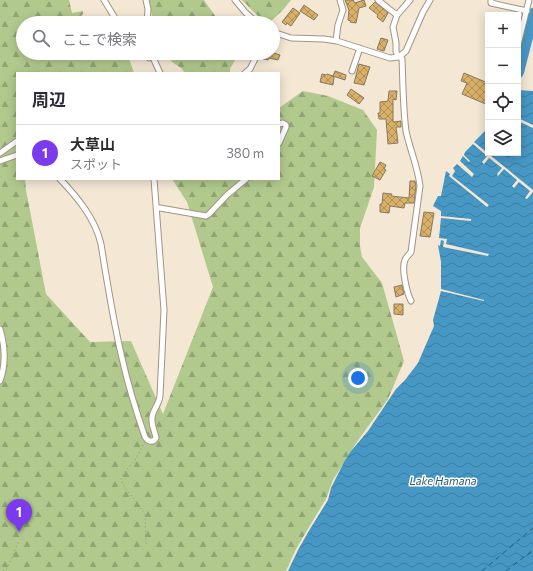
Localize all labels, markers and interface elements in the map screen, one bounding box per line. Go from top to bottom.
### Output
map controls [485,12,521,156]
button: + [485,12,521,48]
search box [16,16,280,60]
icon: search [30,27,52,49]
text: ここで検索 [62,30,137,48]
button: − [485,48,521,84]
button: locate [485,84,521,120]
text: 周辺 [32,89,66,110]
button: layers [485,120,521,156]
text: 大草山 [70,135,115,153]
text: 1 [42,145,48,161]
text: 380 m [226,145,264,161]
text: スポット [70,156,122,172]
your location [348,368,368,388]
water label: Lake Hamana [409,474,477,487]
pin: 1 [6,499,32,532]

